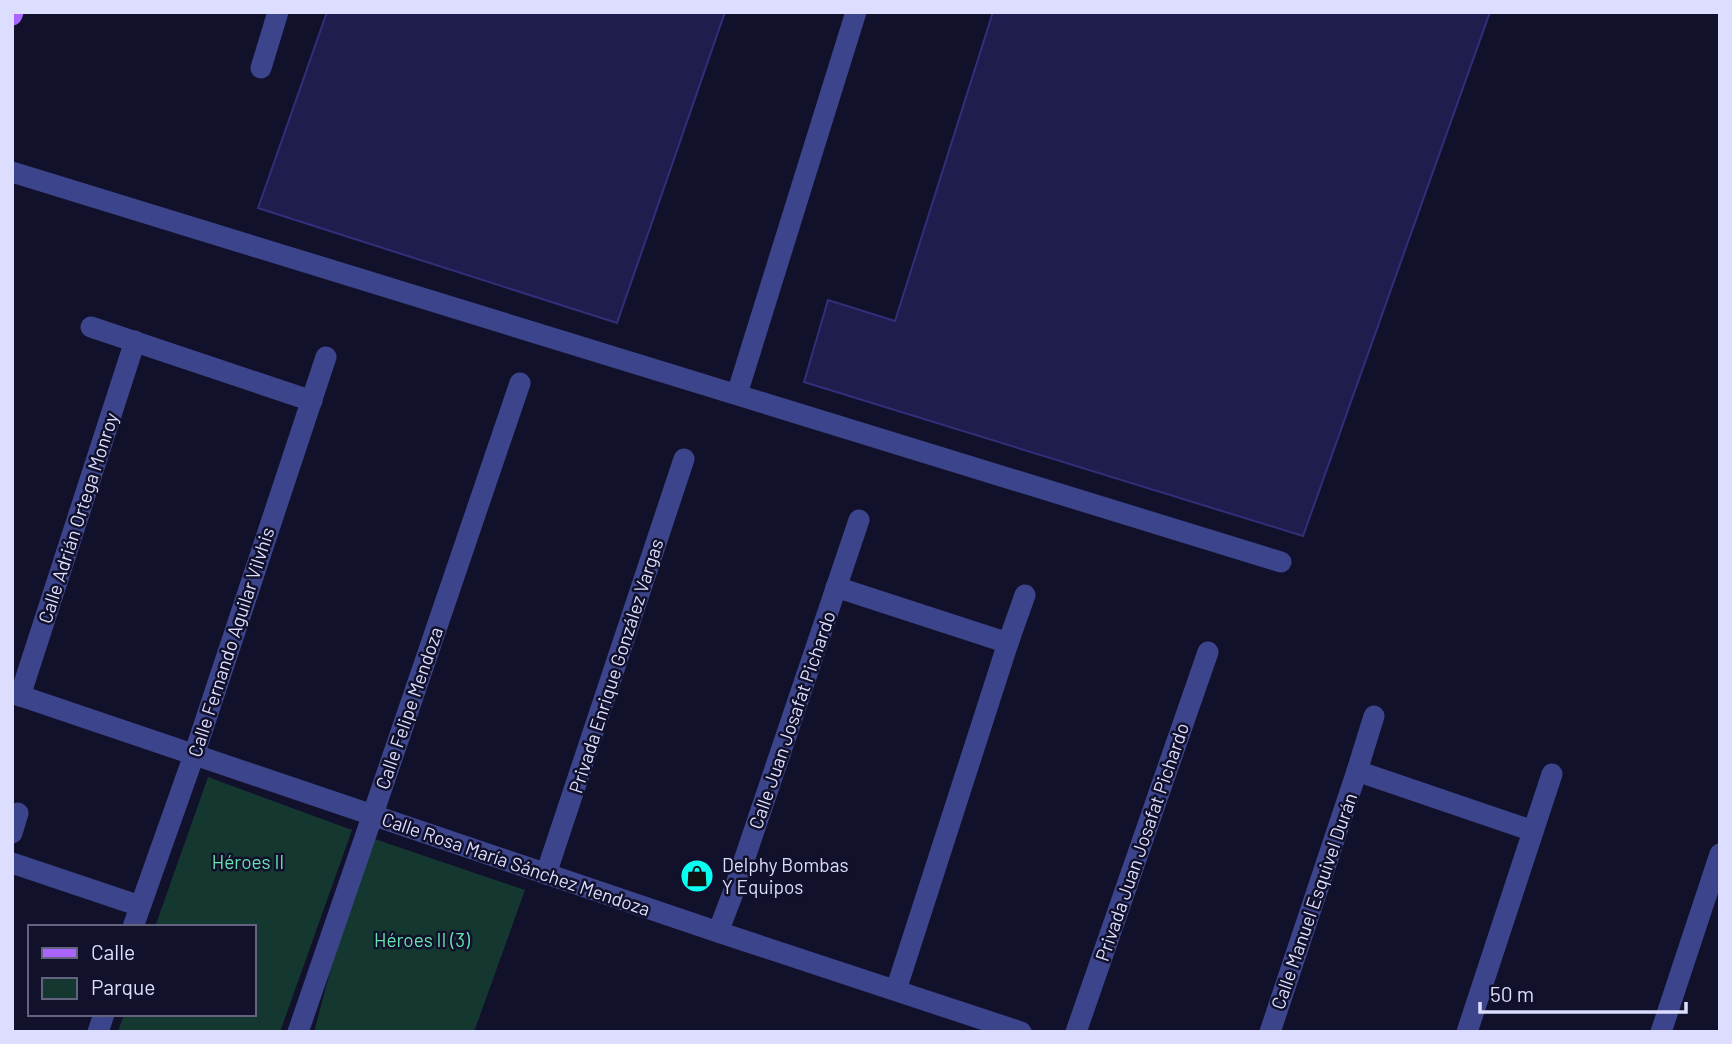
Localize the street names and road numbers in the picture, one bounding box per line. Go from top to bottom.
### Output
street label: Calle Adrián Ortega Monroy [33,409,123,626]
street label: Calle Fernando Aguilar Vilvhis [182,524,279,760]
street label: Privada Enrique González Vargas [563,536,668,796]
street label: Calle Juan Josafat Pichardo [743,608,840,832]
street label: Calle Felipe Mendoza [370,624,447,792]
street label: Privada Juan Josafat Pichardo [1090,720,1193,964]
street label: Calle Manuel Esquivel Durán [1266,790,1361,1012]
street label: Calle Rosa María Sánchez Mendoza [379,807,653,920]

